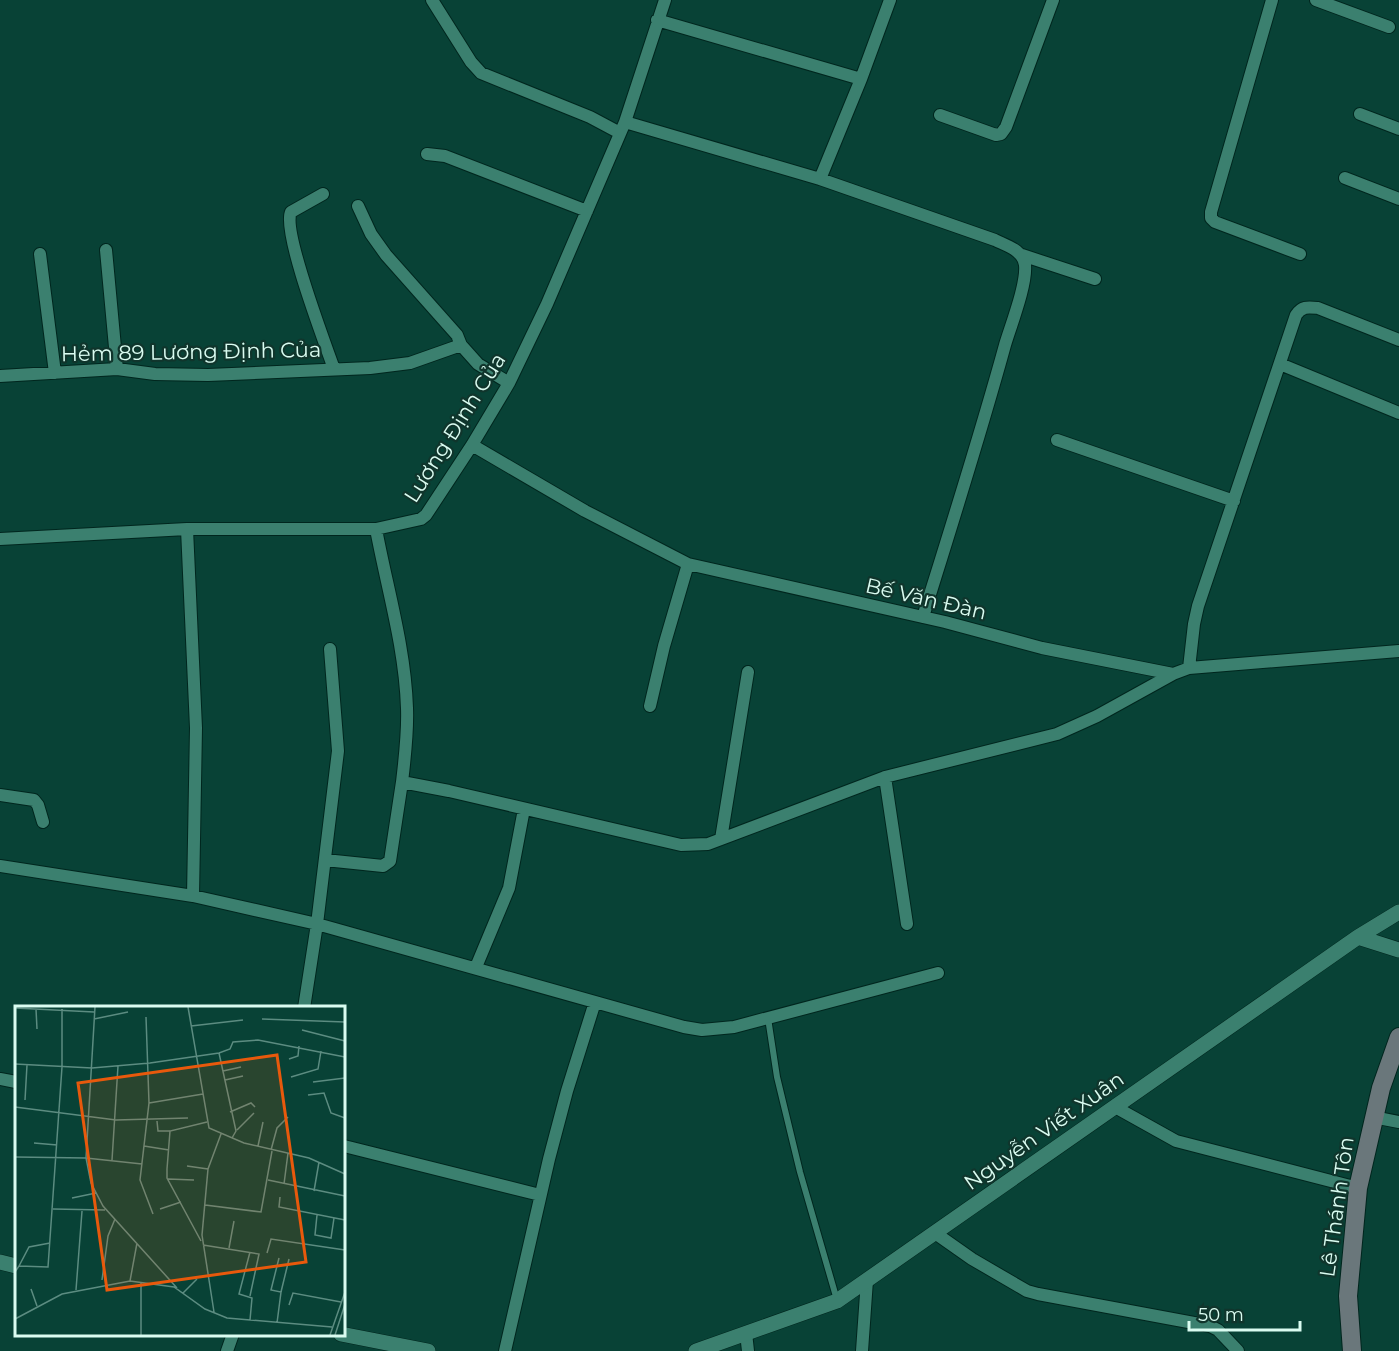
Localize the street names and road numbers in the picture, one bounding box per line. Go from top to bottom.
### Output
street label: Hẻm 89 Lương Định Của [61,337,321,366]
street label: Lương Định Của [399,348,511,507]
street label: Bế Văn Đàn [863,572,989,625]
street label: Nguyễn Viết Xuân [959,1066,1129,1195]
street label: Lê Thánh Tôn [1314,1135,1359,1279]

